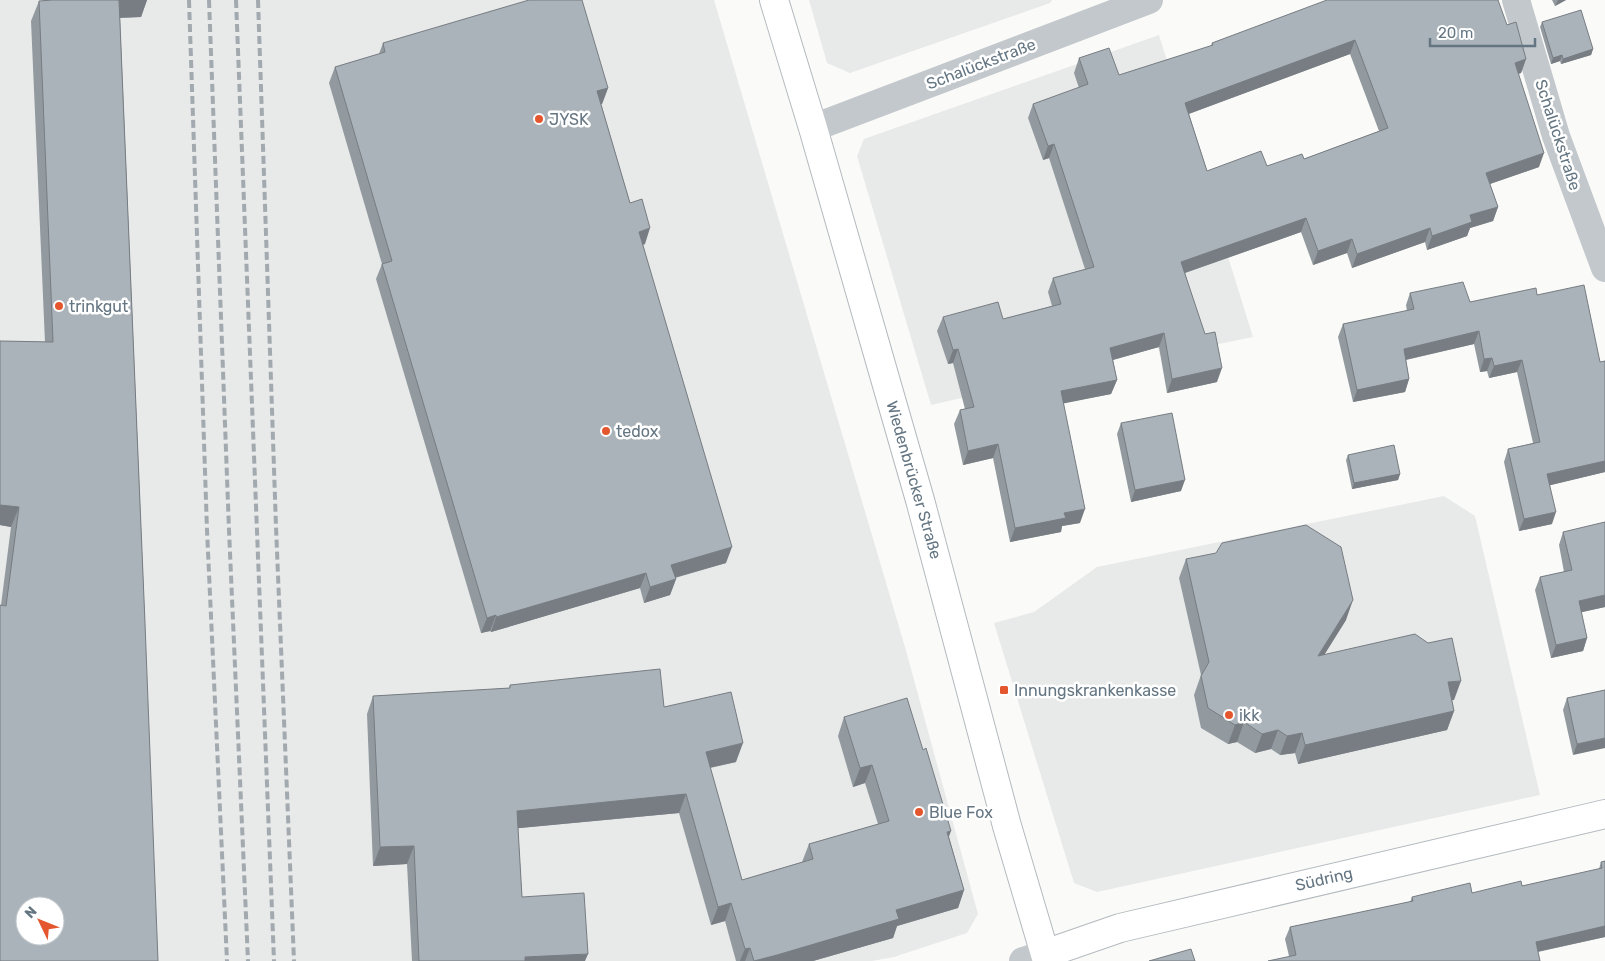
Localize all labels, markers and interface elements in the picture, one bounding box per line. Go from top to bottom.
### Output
scale bar [1430,15,1535,47]
text: 20 m [1438,24,1473,42]
street label: Schalückstraße [924,34,1038,94]
street label: Schalückstraße [1531,77,1585,193]
place label: JYSK [549,110,589,129]
marker: JYSK [533,113,545,125]
place label: trinkgut [69,297,128,316]
marker: trinkgut [53,300,65,312]
street label: Wiedenbrücker Straße [882,399,946,561]
place label: tedox [616,422,659,441]
marker: tedox [600,425,612,437]
place label: Innungskrankenkasse [1014,681,1176,700]
marker: Innungskrankenkasse [998,684,1010,696]
place label: ikk [1239,706,1260,725]
marker: ikk [1223,709,1235,721]
place label: Blue Fox [929,803,993,822]
marker: Blue Fox [913,806,925,818]
street label: Südring [1293,863,1355,895]
north arrow [15,896,65,946]
text: N [21,903,41,922]

